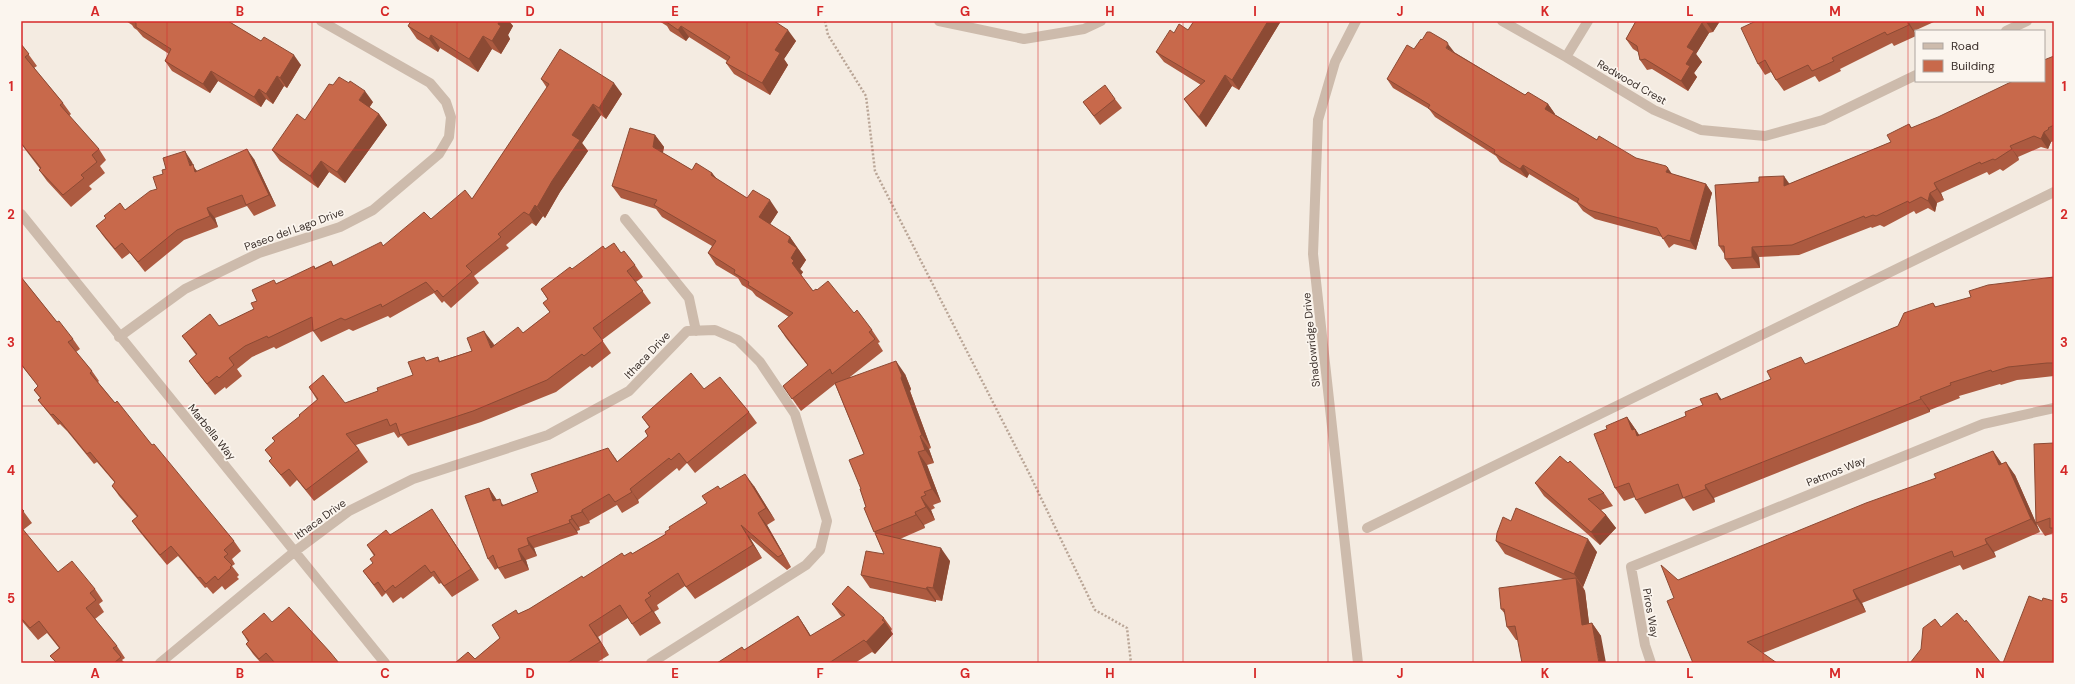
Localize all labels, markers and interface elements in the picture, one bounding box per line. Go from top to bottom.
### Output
text: A [90,3,100,20]
text: B [236,3,244,20]
text: C [380,3,390,20]
text: D [525,3,535,20]
text: E [671,3,679,20]
text: F [816,3,824,20]
text: G [960,3,970,20]
text: H [1105,3,1115,20]
text: I [1253,3,1257,20]
text: J [1396,3,1404,20]
text: K [1541,3,1550,20]
text: L [1686,3,1694,20]
text: M [1829,3,1841,20]
text: N [1975,3,1985,20]
legend [1915,30,2045,82]
text: Road [1951,38,1979,54]
street label: Redwood Crest [1595,56,1669,108]
text: Building [1951,58,1995,74]
text: 1 [9,78,13,95]
text: 1 [2062,78,2066,95]
street label: Paseo del Lago Drive [242,204,346,254]
text: 2 [7,206,15,223]
text: 2 [2060,206,2068,223]
street label: Shadowridge Drive [1299,292,1323,388]
street label: Ithaca Drive [621,328,673,382]
text: 3 [7,334,15,351]
text: 3 [2060,334,2068,351]
street label: Marbella Way [185,401,239,463]
street label: Patmos Way [1804,453,1868,489]
text: 4 [7,462,15,479]
text: 4 [2060,462,2068,479]
street label: Ithaca Drive [291,496,349,542]
street label: Piros Way [1640,587,1662,639]
text: 5 [7,590,15,607]
text: 5 [2060,590,2068,607]
text: A [90,665,100,682]
text: B [236,665,244,682]
text: C [380,665,390,682]
text: D [525,665,535,682]
text: E [671,665,679,682]
text: F [816,665,824,682]
text: G [960,665,970,682]
text: H [1105,665,1115,682]
text: I [1253,665,1257,682]
text: J [1396,665,1404,682]
text: K [1541,665,1550,682]
text: L [1686,665,1694,682]
text: M [1829,665,1841,682]
text: N [1975,665,1985,682]

